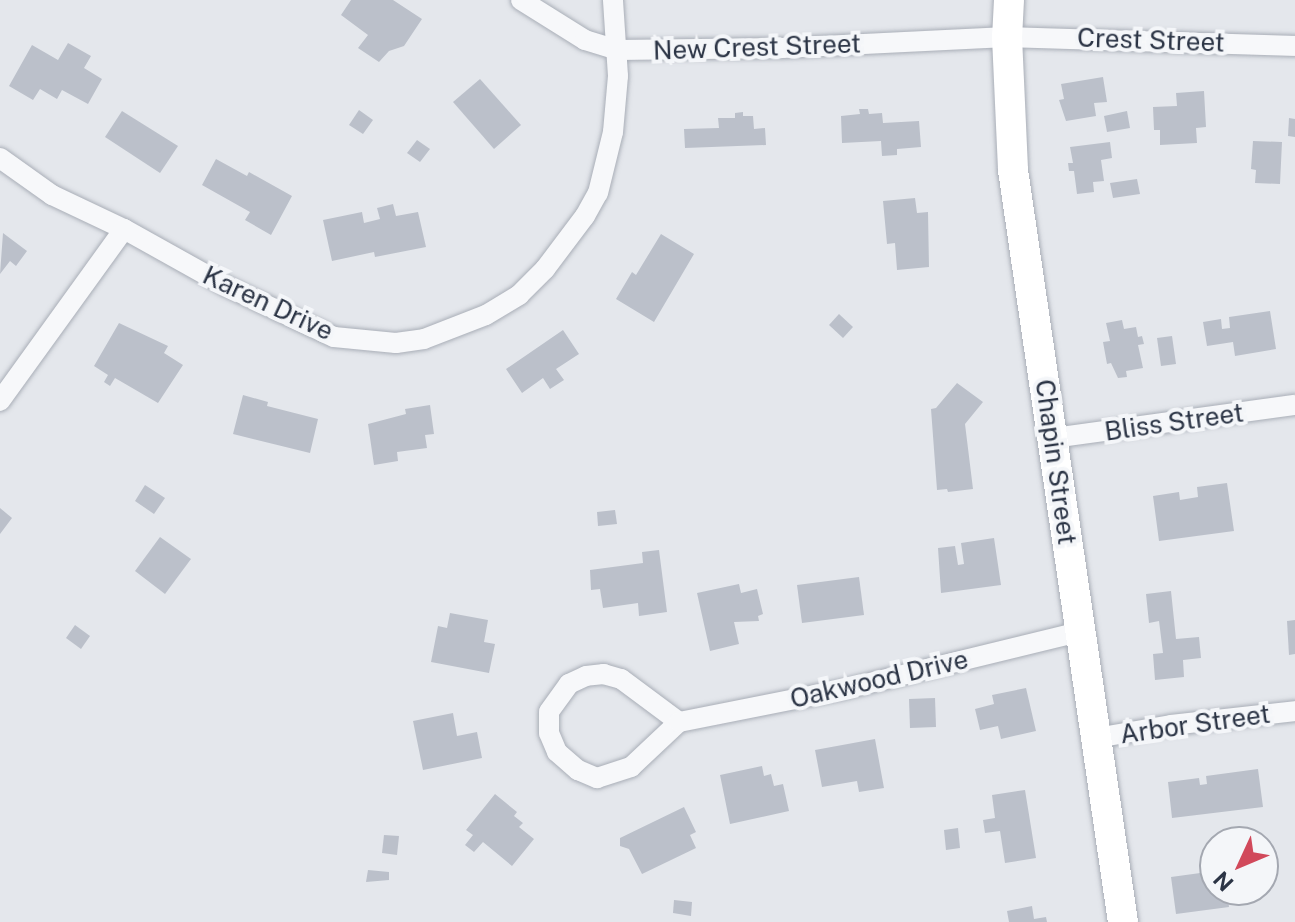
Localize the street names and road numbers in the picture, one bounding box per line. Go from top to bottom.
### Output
street label: Crest Street [1077,22,1225,58]
street label: New Crest Street [652,28,862,66]
street label: Karen Drive [198,259,338,347]
street label: Chapin Street [1029,377,1083,547]
street label: Bliss Street [1102,397,1246,447]
street label: Oakwood Drive [787,643,971,715]
street label: Arbor Street [1118,698,1272,750]

